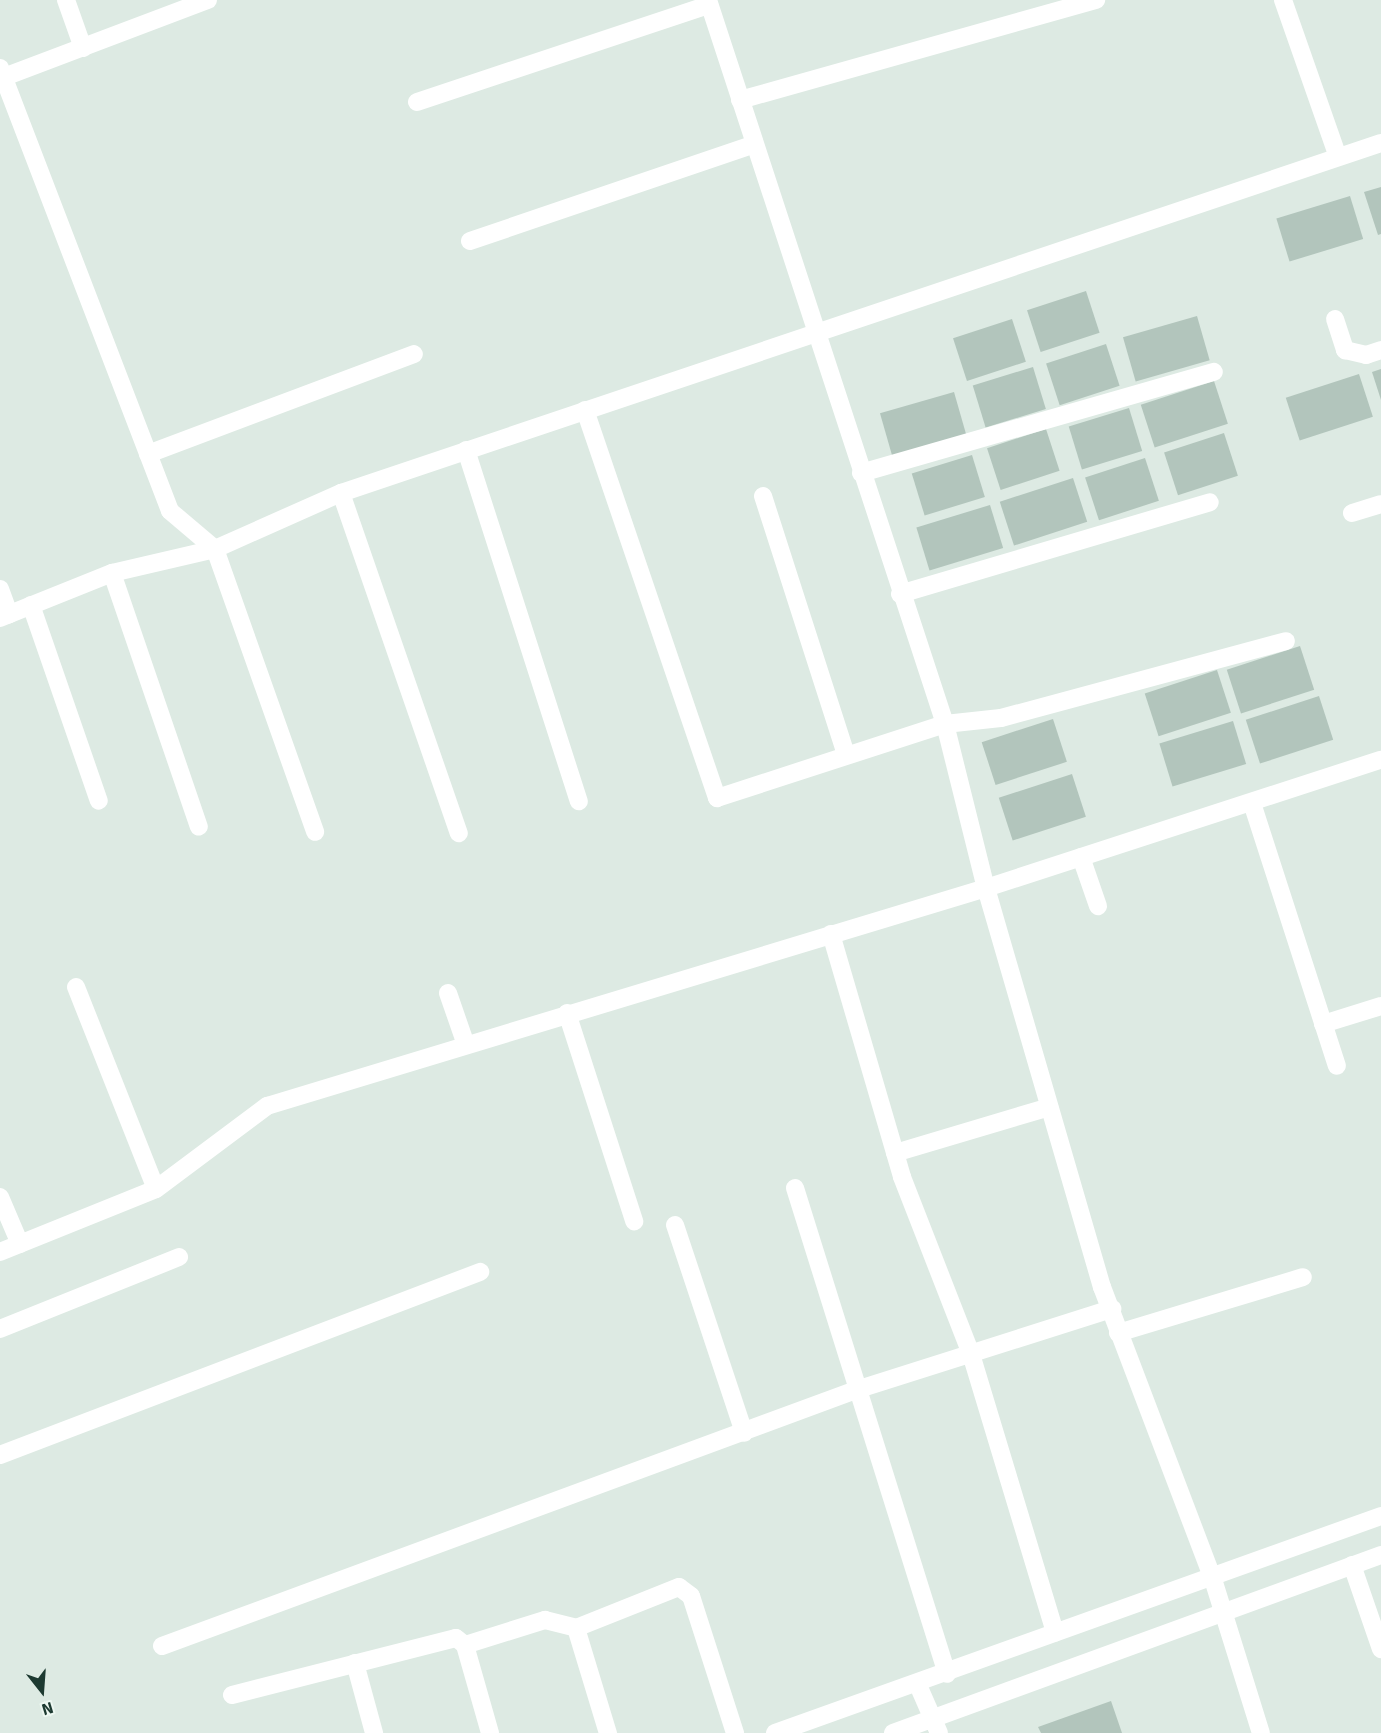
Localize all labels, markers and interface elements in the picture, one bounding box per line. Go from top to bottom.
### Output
north arrow [12,1661,72,1721]
text: N [39,1697,56,1719]

